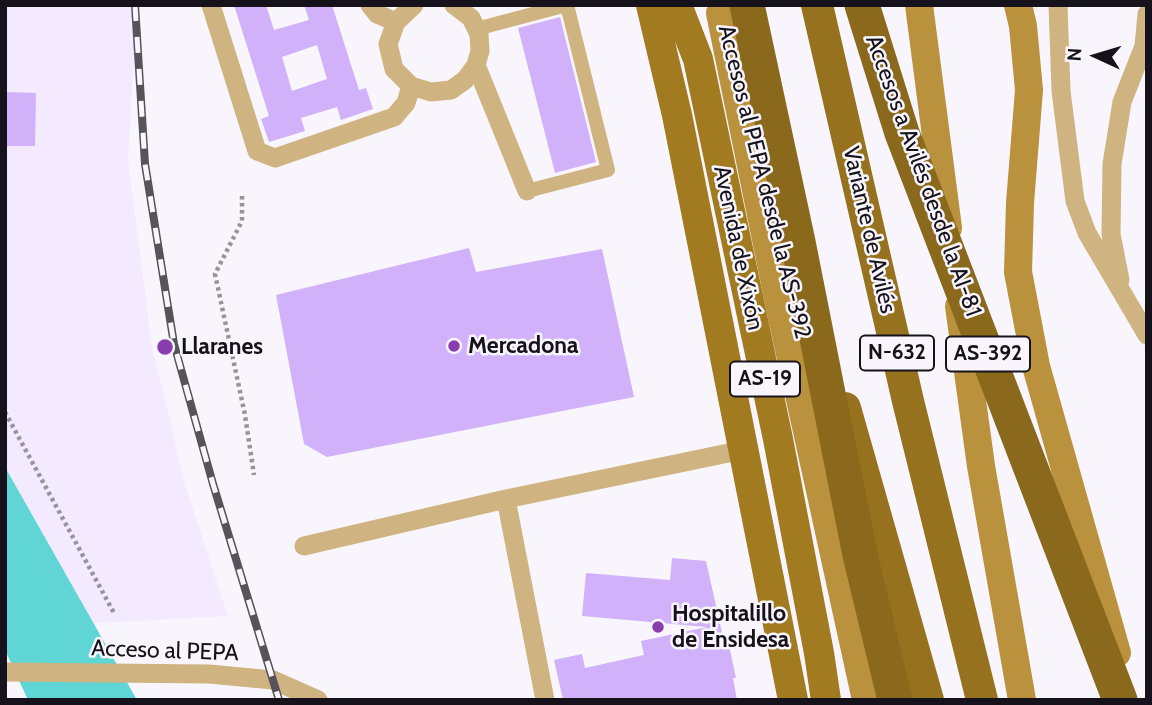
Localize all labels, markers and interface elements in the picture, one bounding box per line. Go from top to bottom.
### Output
north arrow [1061,21,1131,91]
street label: Accesos al PEPA desde la AS-392 [712,22,816,342]
street label: Accesos a Avilés desde la AI-81 [859,32,987,320]
text: N [1063,47,1086,62]
street label: Variante de Avilés [836,144,902,316]
street label: Avenida de Xixón [707,163,769,333]
place label: Mercadona [468,332,578,360]
place label: Llaranes [181,333,263,361]
road number: N-632 [860,336,934,370]
road number: AS-392 [946,336,1030,372]
marker: Llaranes [155,337,175,357]
marker: Mercadona [446,338,462,354]
road number: AS-19 [730,362,800,396]
place label: Hospitalillo de Ensidesa [672,600,789,654]
marker: Hospitalillo de Ensidesa [650,619,666,635]
street label: Acceso al PEPA [91,635,239,667]

